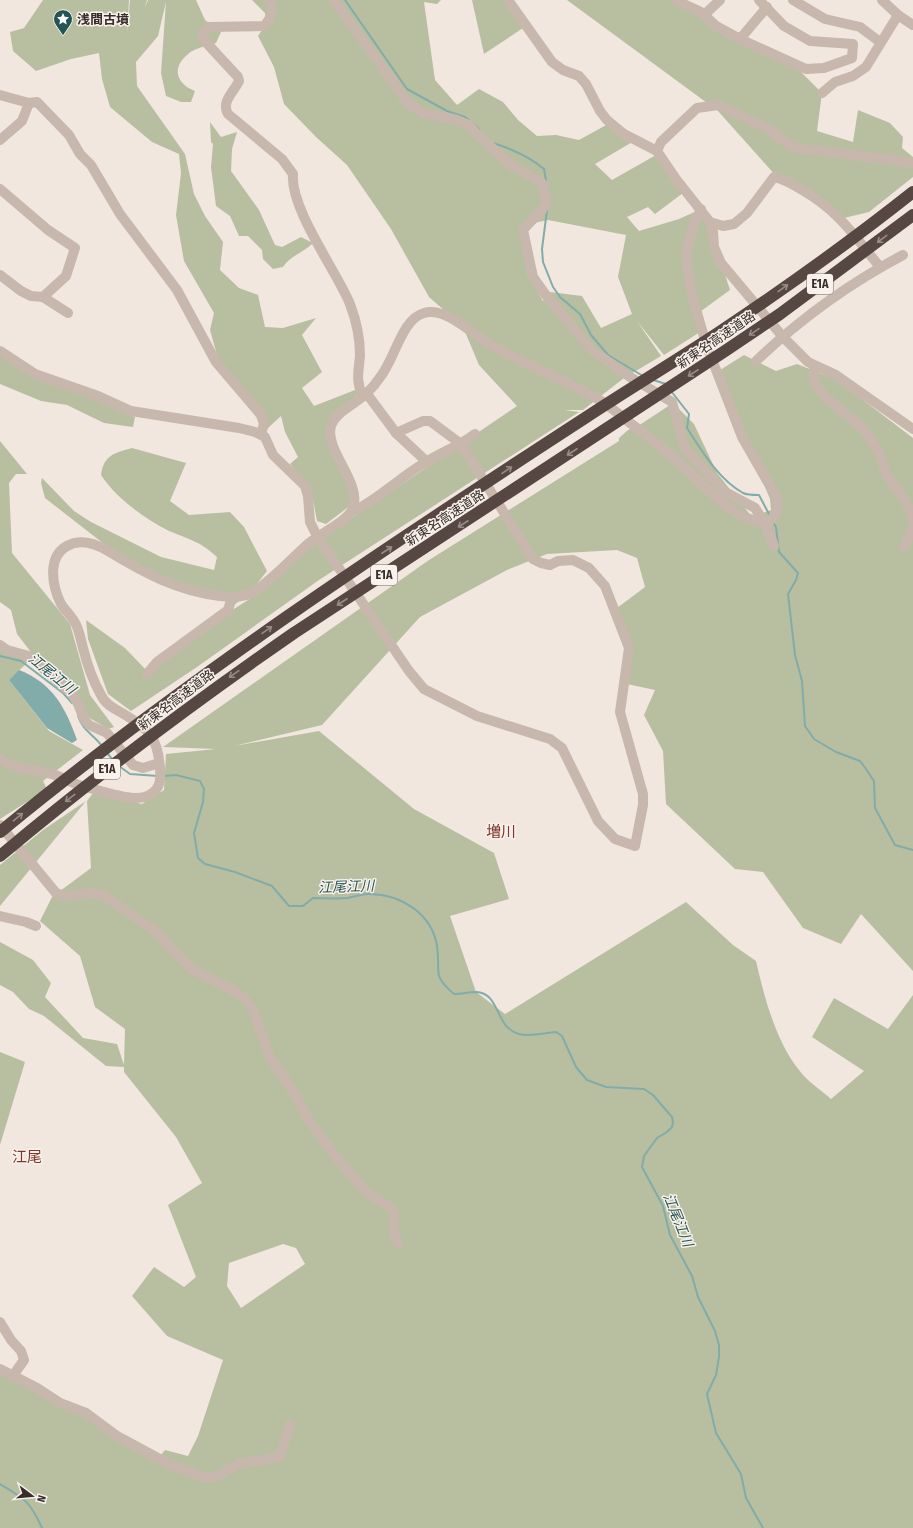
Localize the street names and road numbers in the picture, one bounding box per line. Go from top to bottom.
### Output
road number: E1A [807,274,833,294]
street label: 新東名高速道路 [674,308,758,372]
street label: 新東名高速道路 [403,487,487,549]
road number: E1A [371,565,397,585]
street label: 新東名高速道路 [135,667,217,733]
road number: E1A [94,759,120,779]

